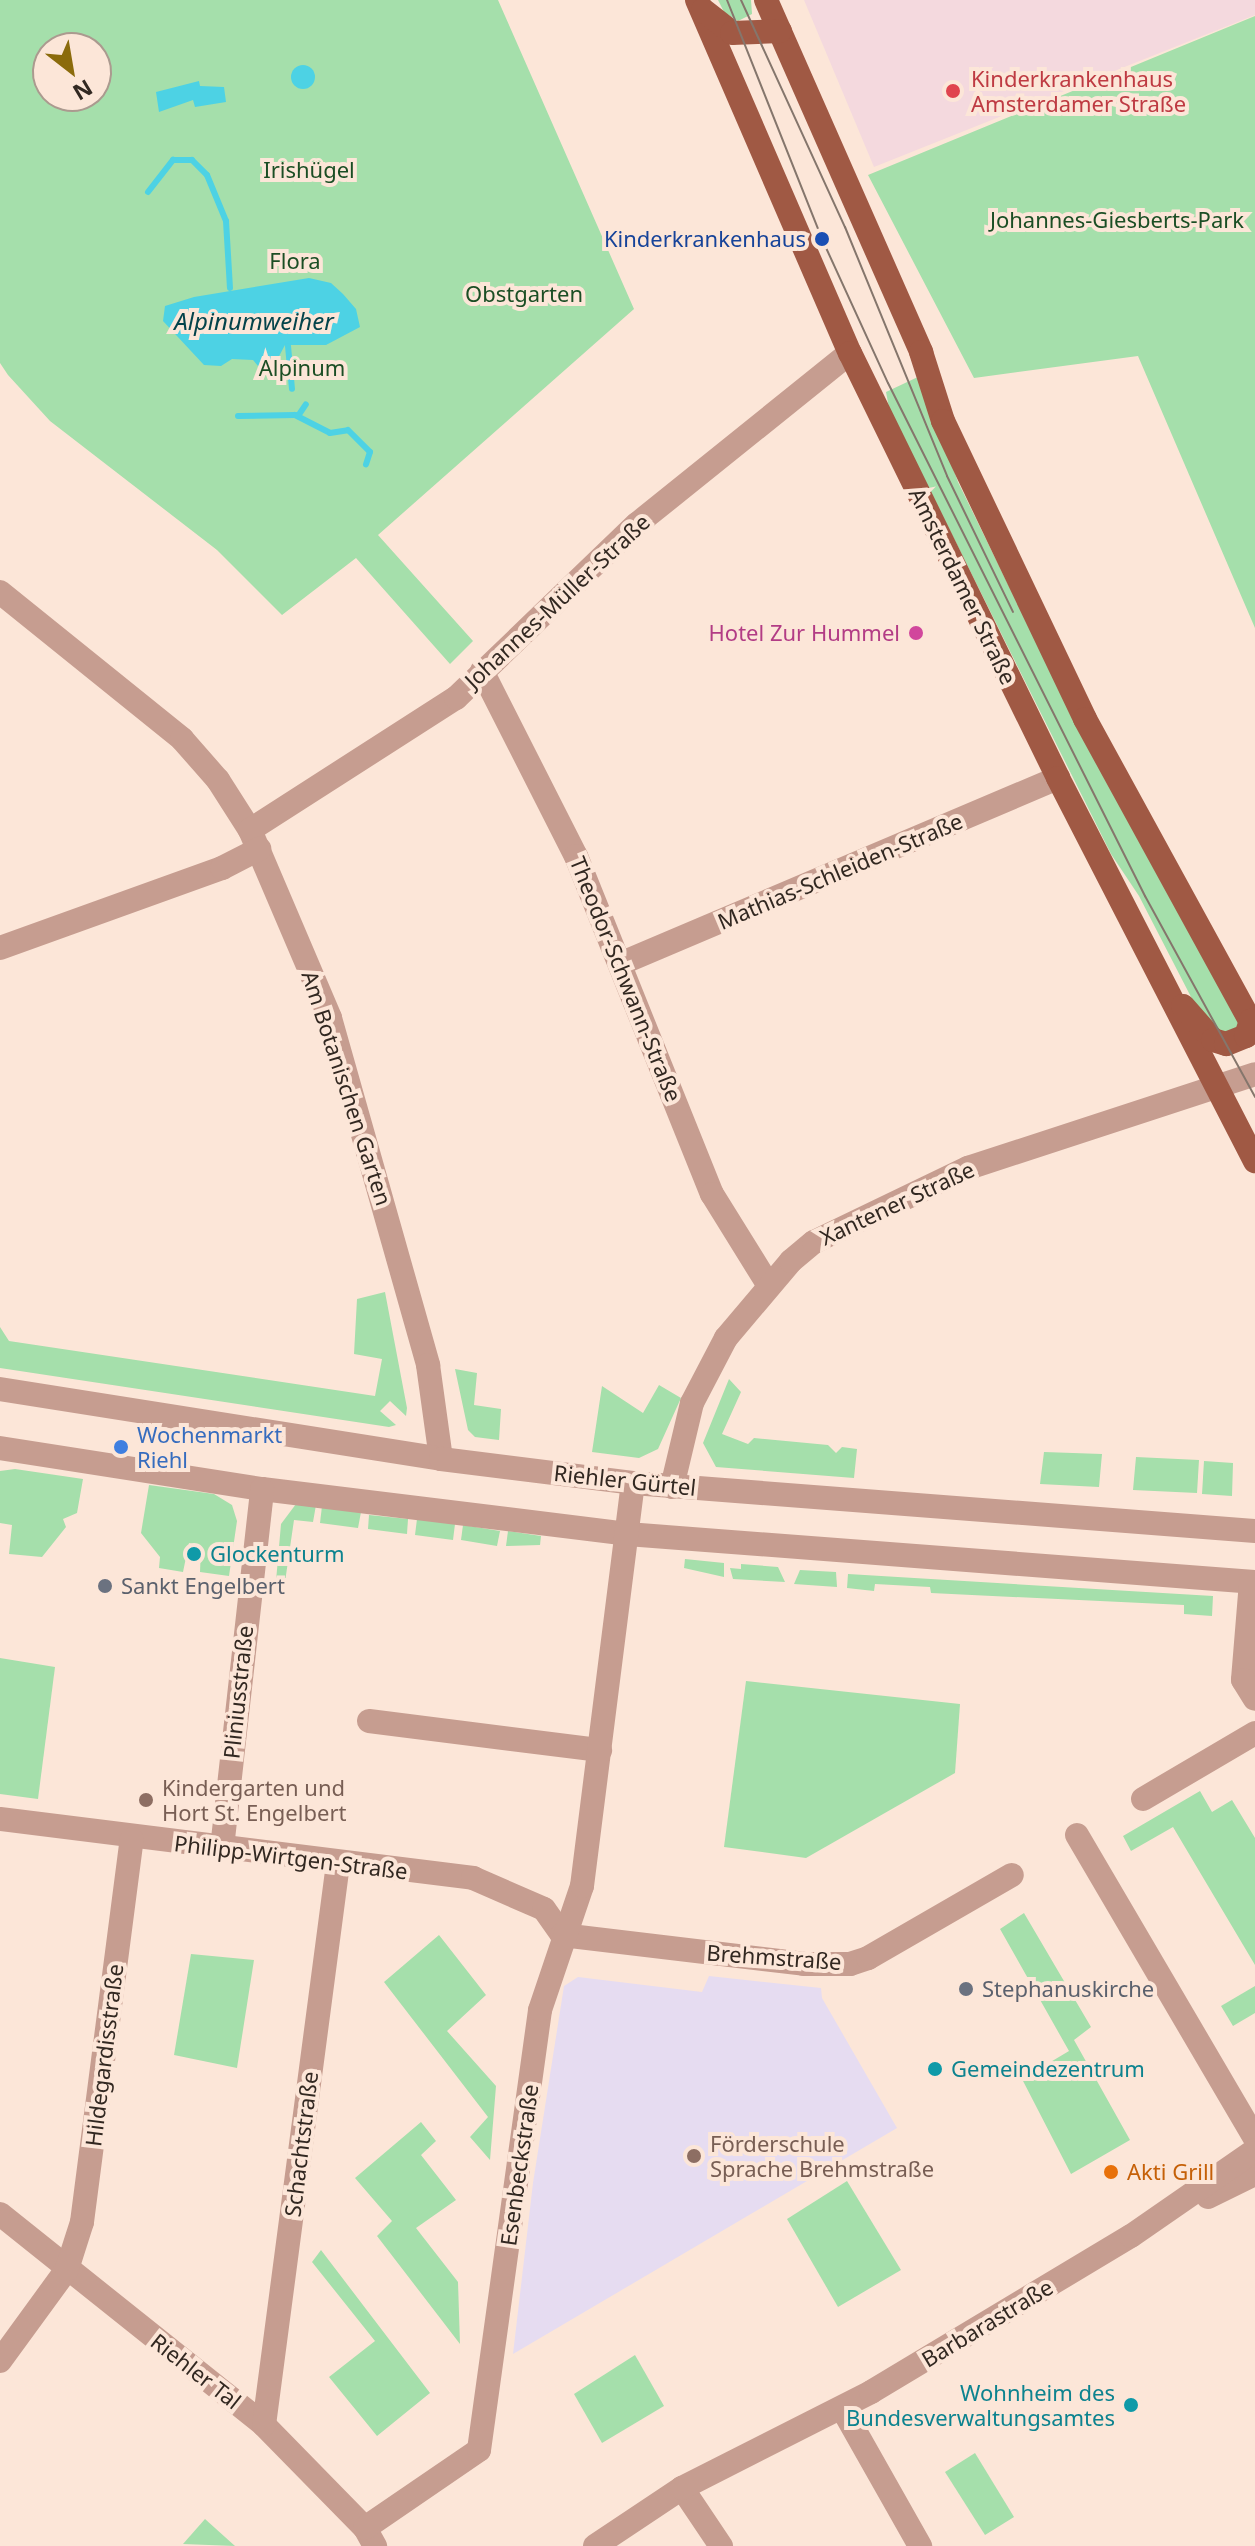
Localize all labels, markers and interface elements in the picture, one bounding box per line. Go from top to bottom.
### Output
north arrow [32,32,112,112]
place label: Kinderkrankenhaus Amsterdamer Straße [971,65,1186,116]
text: N [68,73,99,108]
marker: Kinderkrankenhaus Amsterdamer Straße [942,80,964,102]
park label: Irishügel [263,157,355,183]
park label: Johannes-Giesberts-Park [990,207,1244,233]
place label: Kinderkrankenhaus [604,226,806,252]
marker: Kinderkrankenhaus [813,230,831,248]
park label: Flora [269,248,321,274]
park label: Obstgarten [465,281,583,307]
water label: Alpinumweiher [174,307,334,335]
park label: Alpinum [259,355,345,381]
street label: Amsterdamer Straße [904,484,1022,688]
street label: Johannes-Müller-Straße [459,508,655,694]
place label: Hotel Zur Hummel [709,620,900,646]
marker: Hotel Zur Hummel [907,624,925,642]
street label: Mathias-Schleiden-Straße [714,807,966,935]
street label: Theodor-Schwann-Straße [565,853,687,1105]
street label: Am Botanischen Garten [297,967,397,1209]
street label: Xantener Straße [816,1156,978,1250]
place label: Wochenmarkt Riehl [137,1421,282,1472]
marker: Wochenmarkt Riehl [112,1438,130,1456]
street label: Riehler Gürtel [553,1459,697,1501]
place label: Glockenturm [210,1541,345,1567]
marker: Glockenturm [185,1545,203,1563]
place label: Sankt Engelbert [121,1573,285,1599]
marker: Sankt Engelbert [96,1577,114,1595]
street label: Pliniusstraße [218,1624,258,1760]
place label: Kindergarten und Hort St. Engelbert [162,1774,346,1826]
marker: Kindergarten und Hort St. Engelbert [137,1791,155,1809]
street label: Philipp-Wirtgen-Straße [173,1830,409,1884]
street label: Brehmstraße [706,1939,842,1975]
street label: Hildegardisstraße [80,1962,128,2148]
place label: Stephanuskirche [982,1976,1154,2002]
marker: Stephanuskirche [957,1980,975,1998]
place label: Gemeindezentrum [951,2056,1145,2082]
marker: Gemeindezentrum [926,2060,944,2078]
street label: Schachtstraße [279,2070,323,2218]
street label: Esenbeckstraße [495,2083,543,2247]
place label: Förderschule Sprache Brehmstraße [710,2130,934,2182]
marker: Förderschule Sprache Brehmstraße [685,2147,703,2165]
place label: Akti Grill [1127,2159,1214,2185]
marker: Akti Grill [1102,2163,1120,2181]
street label: Barbarastraße [917,2273,1057,2373]
street label: Riehler Tal [146,2328,246,2414]
place label: Wohnheim des Bundesverwaltungsamtes [846,2379,1115,2430]
marker: Wohnheim des Bundesverwaltungsamtes [1122,2396,1140,2414]

